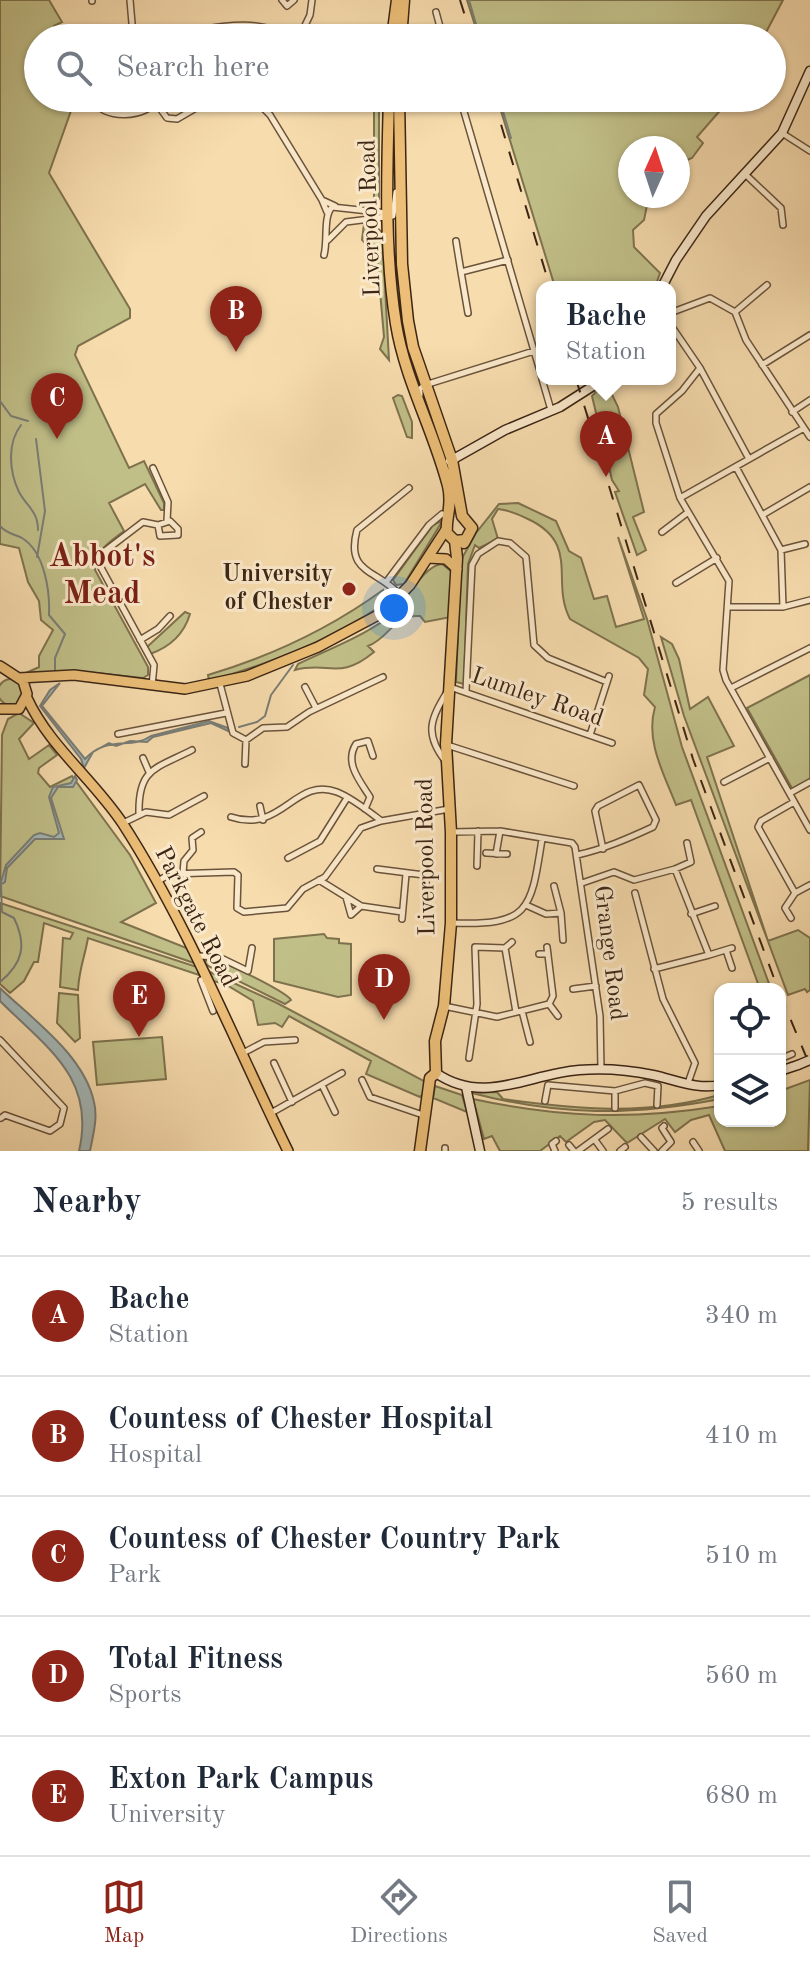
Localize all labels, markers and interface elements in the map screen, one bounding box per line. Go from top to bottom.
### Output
search box [24,24,786,112]
icon: search [52,46,96,90]
text: Search here [116,53,270,83]
north arrow [618,136,690,208]
street label: Liverpool Road [356,139,386,297]
popup [536,281,676,385]
pin: B [210,286,262,352]
text: Bache [565,302,647,332]
text: Station [565,339,646,365]
pin: C [31,373,83,439]
pin: A [580,411,632,477]
district label: Abbot's Mead [48,542,156,611]
place label: University of Chester [222,563,333,615]
marker: University of Chester [340,580,358,598]
your location [374,588,414,628]
street label: Lumley Road [468,664,606,732]
street label: Liverpool Road [414,778,440,936]
street label: Parkgate Road [149,843,241,991]
street label: Grange Road [589,884,629,1022]
pin: D [358,954,410,1020]
pin: E [113,971,165,1037]
map controls [714,983,786,1127]
button: locate [714,983,786,1055]
button: layers [714,1055,786,1127]
text: Nearby [32,1186,142,1220]
text: 5 results [680,1190,778,1216]
text: Bache [108,1285,190,1315]
text: A [48,1303,68,1329]
text: 340 m [705,1303,778,1329]
text: Station [108,1322,189,1348]
text: Countess of Chester Hospital [108,1405,493,1435]
text: B [49,1423,67,1449]
text: 410 m [705,1423,778,1449]
text: Hospital [108,1442,202,1468]
text: Countess of Chester Country Park [108,1525,561,1555]
text: C [49,1543,67,1569]
text: 510 m [705,1543,778,1569]
text: Park [108,1562,162,1588]
text: Total Fitness [108,1645,283,1675]
text: D [48,1663,68,1689]
text: 560 m [705,1663,778,1689]
text: Sports [108,1682,182,1708]
text: Exton Park Campus [108,1765,373,1795]
text: E [49,1783,67,1809]
text: 680 m [705,1783,778,1809]
text: University [108,1802,226,1828]
tab: Map [102,1875,146,1950]
tab: Directions [350,1875,448,1950]
tab: Saved [652,1875,708,1950]

